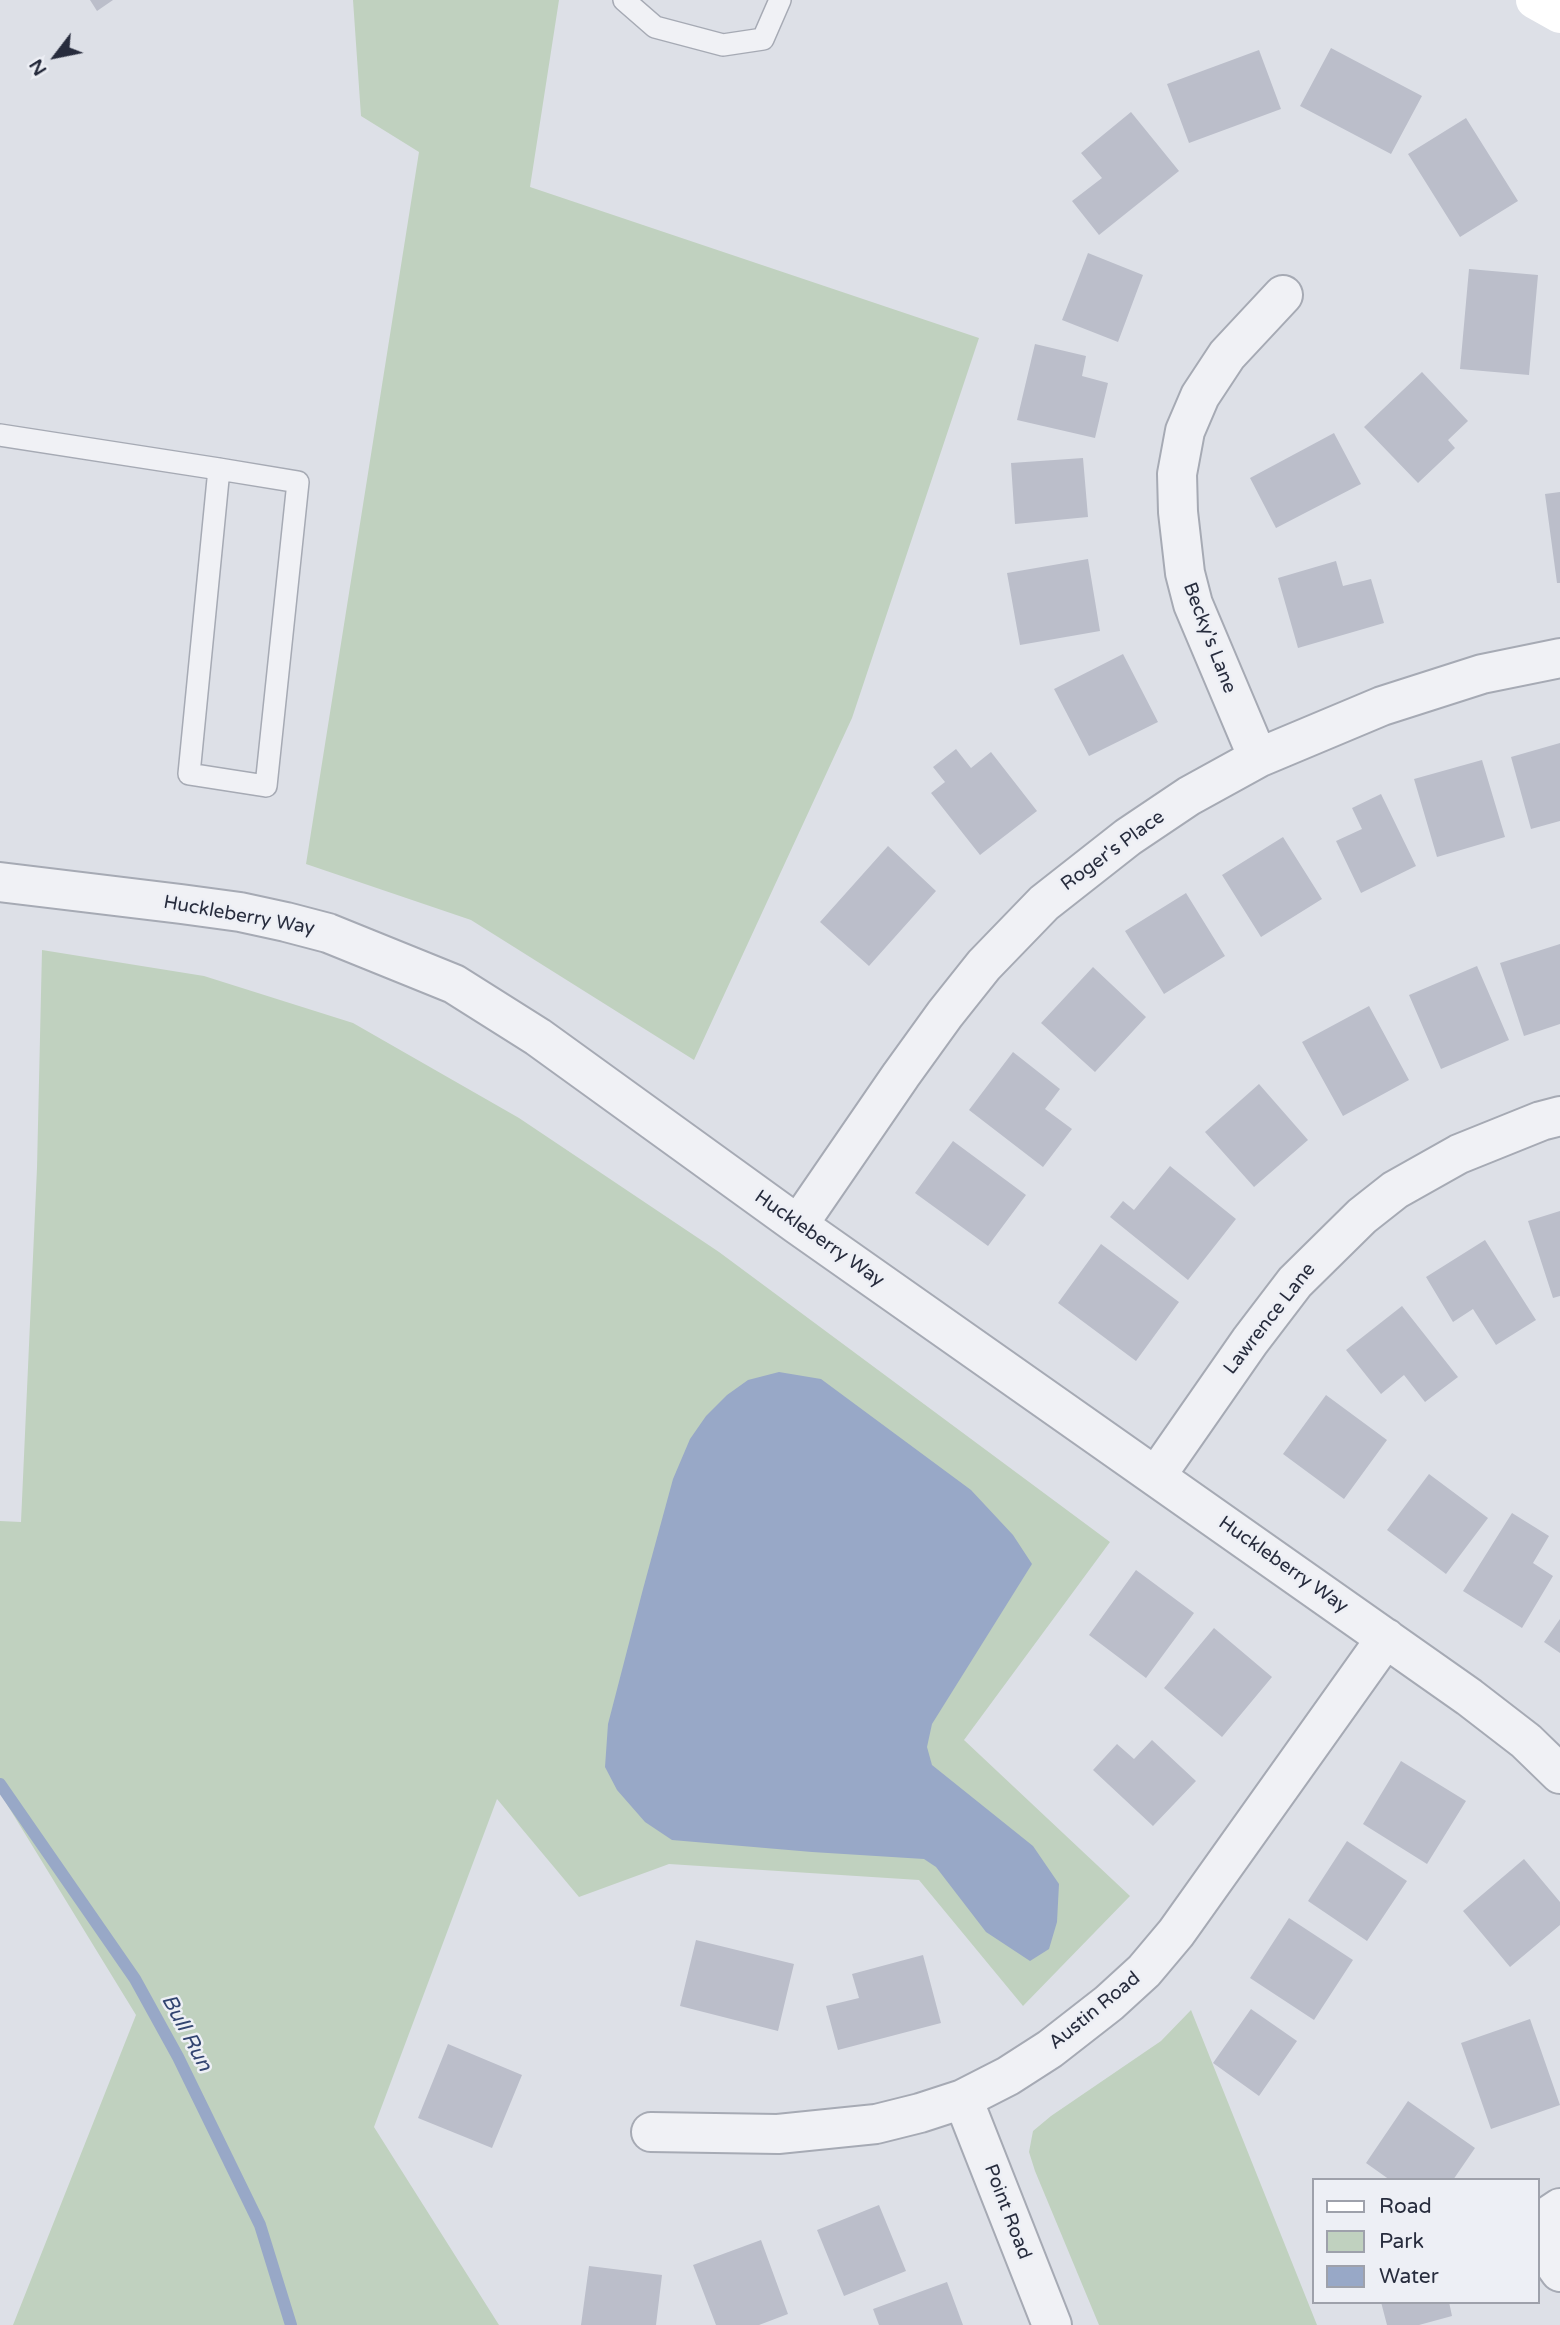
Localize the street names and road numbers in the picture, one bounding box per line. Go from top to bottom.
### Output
street label: Becky's Lane [1177,579,1241,697]
street label: Roger's Place [1057,806,1169,896]
street label: Huckleberry Way [162,891,316,941]
street label: Huckleberry Way [750,1186,888,1292]
street label: Lawrence Lane [1219,1259,1321,1379]
street label: Huckleberry Way [1214,1512,1352,1618]
street label: Austin Road [1045,1967,1145,2055]
street label: Point Road [978,2161,1036,2263]

